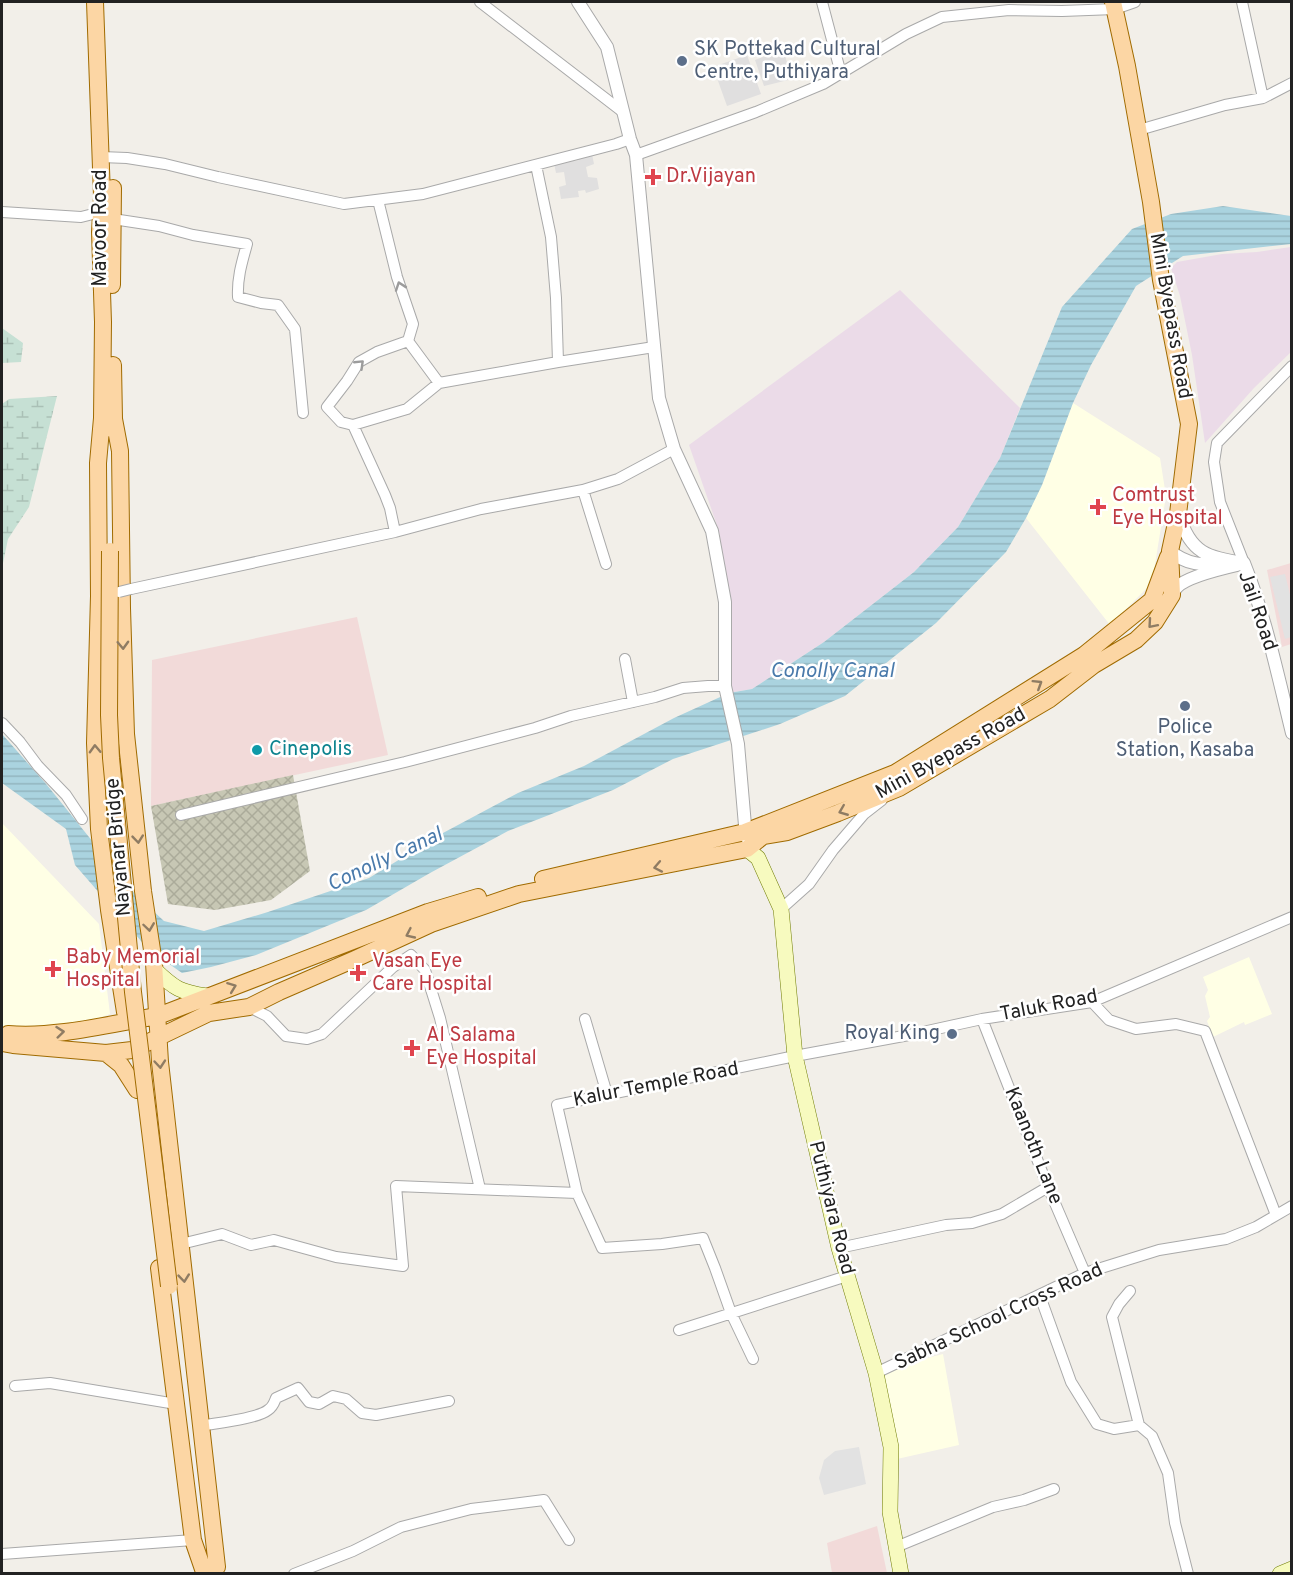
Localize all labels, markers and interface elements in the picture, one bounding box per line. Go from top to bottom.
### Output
place label: SK Pottekad Cultural Centre, Puthiyara [694,37,881,86]
marker: SK Pottekad Cultural Centre, Puthiyara [675,54,689,68]
place label: Dr.Vijayan [666,164,756,190]
marker: Dr.Vijayan [644,168,662,186]
street label: Mavoor Road [88,169,114,287]
street label: Mini Byepass Road [1143,231,1197,401]
one-way arrow [394,281,407,292]
one-way arrow [353,360,364,371]
place label: Comtrust Eye Hospital [1112,483,1223,532]
marker: Comtrust Eye Hospital [1089,498,1107,516]
street label: Jail Road [1231,568,1283,654]
one-way arrow [1148,617,1159,628]
one-way arrow [116,640,129,649]
water label: Conolly Canal [770,658,896,685]
one-way arrow [1032,679,1042,691]
marker: Police Station, Kasaba [1178,699,1192,713]
street label: Mini Byepass Road [871,702,1031,806]
place label: Police Station, Kasaba [1116,715,1254,764]
place label: Cinepolis [269,737,352,763]
marker: Cinepolis [250,743,264,757]
one-way arrow [89,745,102,754]
street label: Nayanar Bridge [100,777,138,917]
one-way arrow [838,804,849,816]
water label: Conolly Canal [323,821,448,898]
one-way arrow [131,834,143,843]
one-way arrow [654,860,664,873]
one-way arrow [142,922,154,932]
one-way arrow [406,926,417,938]
place label: Baby Memorial Hospital [66,945,200,994]
place label: Vasan Eye Care Hospital [372,949,492,998]
marker: Baby Memorial Hospital [44,960,62,978]
marker: Vasan Eye Care Hospital [349,964,367,982]
one-way arrow [225,982,236,994]
street label: Taluk Road [998,984,1100,1028]
place label: Royal King [844,1021,940,1047]
place label: Al Salama Eye Hospital [426,1023,537,1072]
one-way arrow [55,1026,64,1038]
marker: Royal King [945,1027,959,1041]
marker: Al Salama Eye Hospital [403,1039,421,1057]
street label: Kalur Temple Road [571,1056,741,1114]
one-way arrow [153,1059,166,1068]
street label: Kaanoth Lane [998,1084,1068,1208]
street label: Puthiyara Road [802,1138,860,1278]
street label: Sabha School Cross Road [891,1257,1107,1377]
one-way arrow [177,1274,190,1283]

